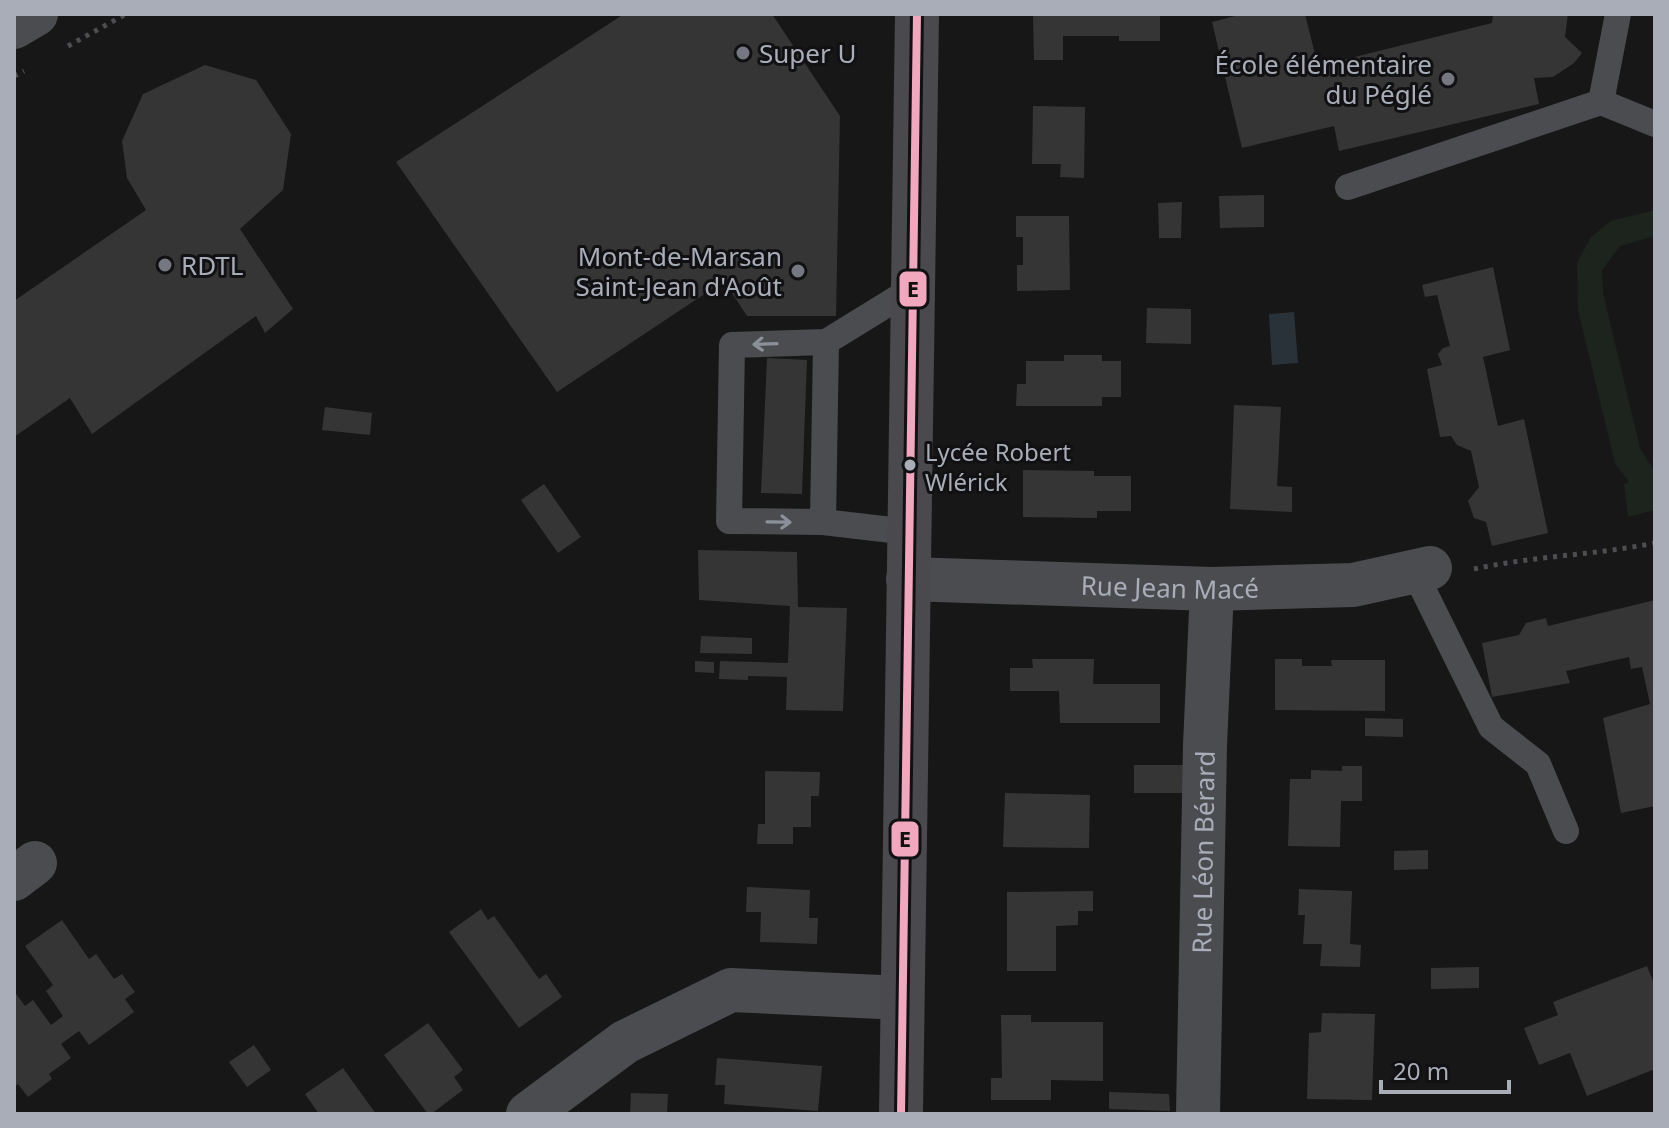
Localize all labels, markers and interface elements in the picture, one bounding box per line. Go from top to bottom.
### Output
place label: Super U [759,35,857,71]
marker: Super U [734,44,752,62]
place label: École élémentaire du Péglé [1215,46,1432,112]
marker: École élémentaire du Péglé [1439,70,1457,88]
place label: Mont-de-Marsan Saint-Jean d'Août [576,238,782,304]
place label: RDTL [181,247,243,283]
marker: RDTL [156,256,174,274]
marker: Mont-de-Marsan Saint-Jean d'Août [789,262,807,280]
line badge: E [898,270,928,308]
text: E [907,273,919,303]
one-way arrow [752,336,779,351]
place label: Lycée Robert Wlérick [925,435,1071,498]
marker: Lycée Robert Wlérick [902,457,918,473]
one-way arrow [765,514,792,529]
street label: Rue Jean Macé [1080,567,1259,607]
street label: Rue Léon Bérard [1183,750,1223,954]
line badge: E [890,820,920,858]
text: E [899,823,911,853]
scale bar [1381,1044,1509,1094]
text: 20 m [1393,1054,1449,1087]

